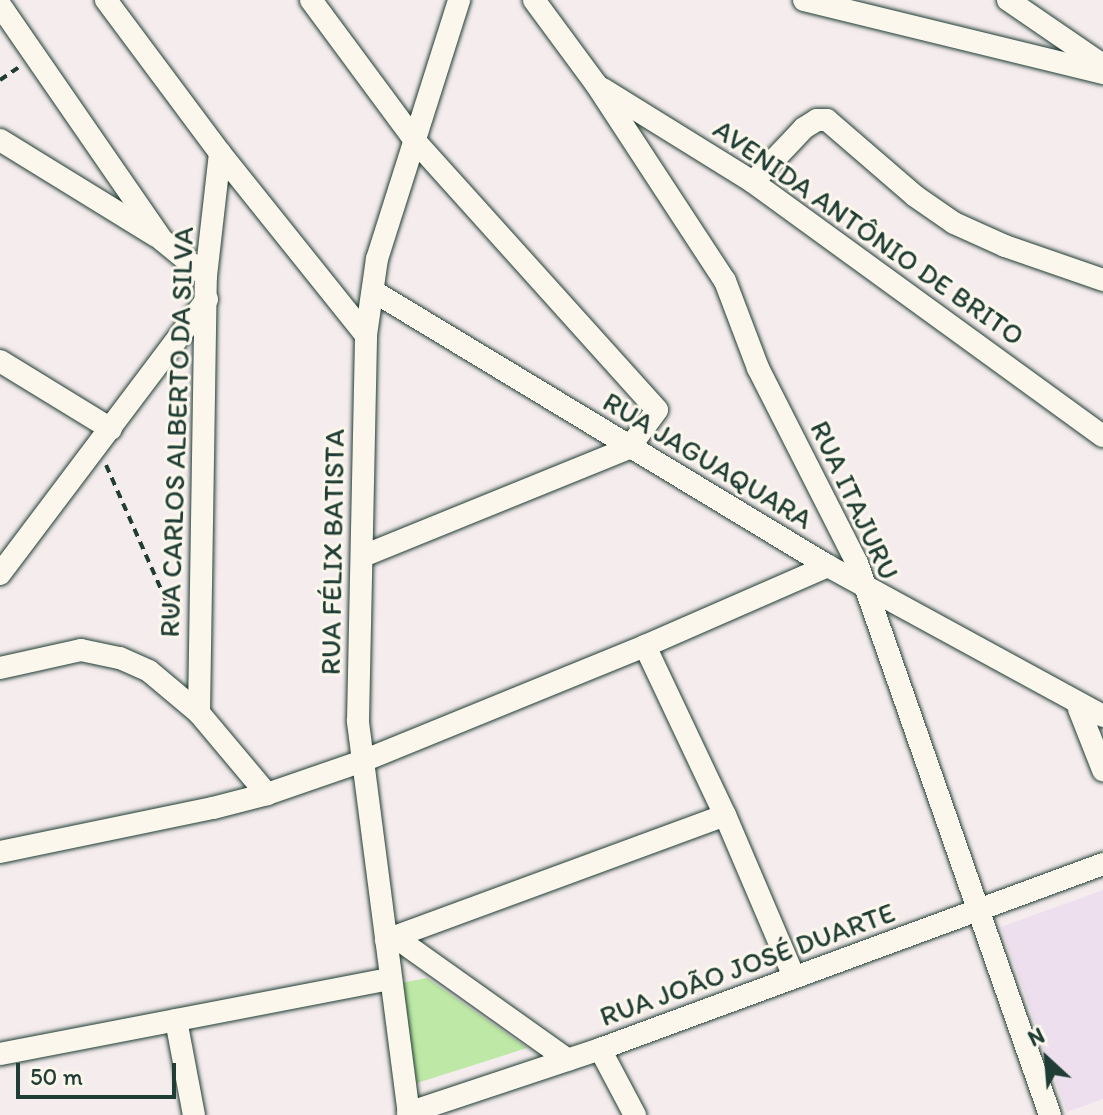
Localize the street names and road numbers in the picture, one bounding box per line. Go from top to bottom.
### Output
street label: AVENIDA ANTÔNIO DE BRITO [708,112,1030,352]
street label: RUA CARLOS ALBERTO DA SILVA [152,226,200,638]
street label: RUA JAGUAQUARA [597,384,819,536]
street label: RUA ITAJURU [804,415,906,585]
street label: RUA FÉLIX BATISTA [313,428,351,676]
street label: RUA JOÃO JOSÉ DUARTE [594,895,900,1033]

